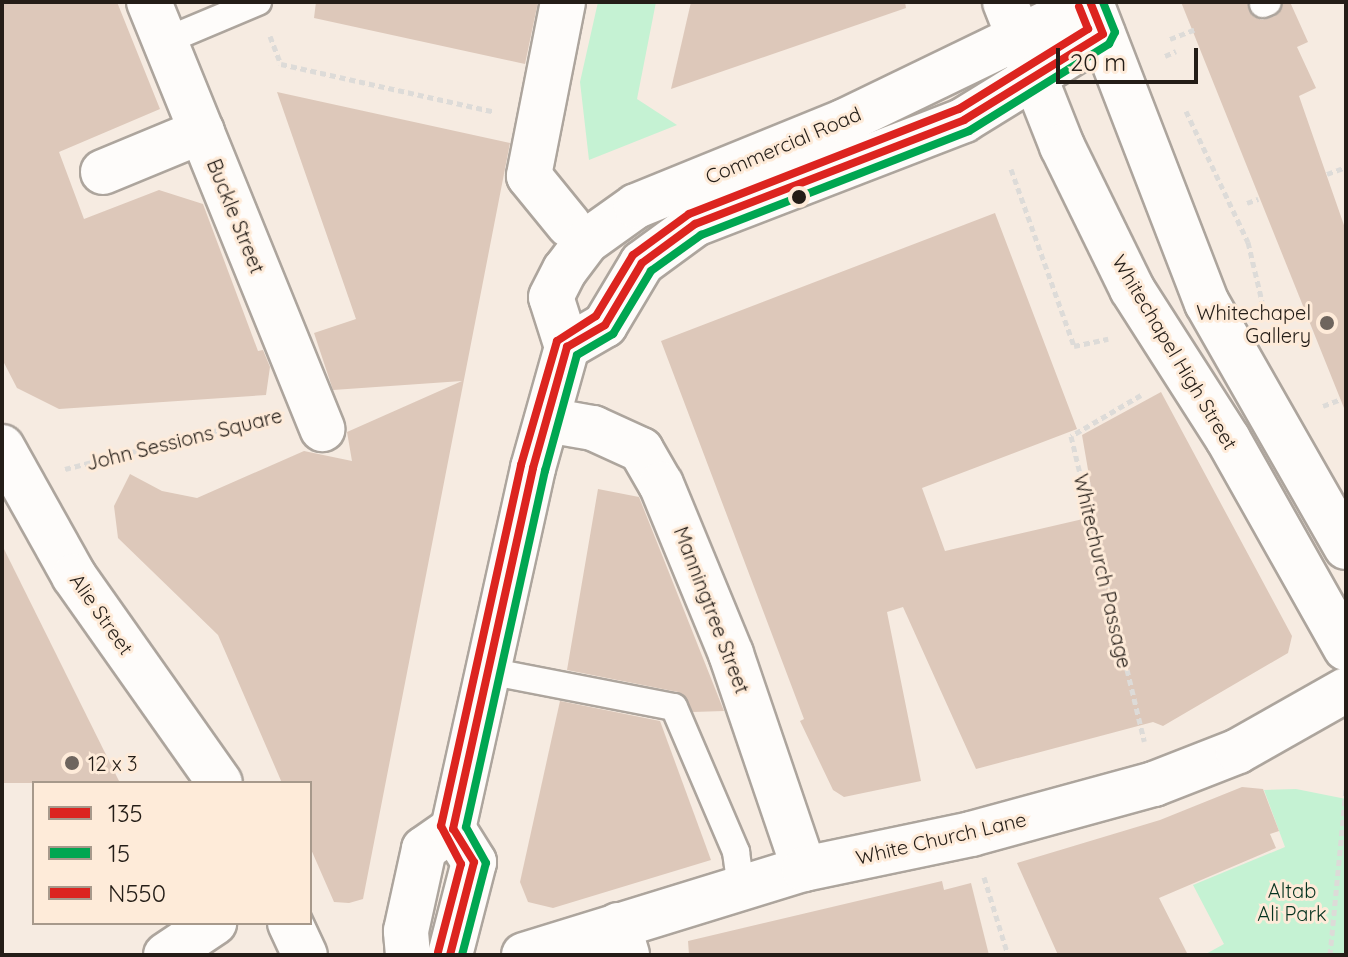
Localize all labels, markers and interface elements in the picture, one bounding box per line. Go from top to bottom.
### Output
scale bar [1060,32,1202,82]
text: 20 m [1070,47,1126,77]
street label: Commercial Road [702,101,864,189]
street label: Buckle Street [202,155,270,277]
unlabelled marker [791,189,807,205]
street label: Whitechapel High Street [1107,250,1243,454]
place label: Whitechapel Gallery [1196,300,1311,347]
marker: Whitechapel Gallery [1318,314,1336,332]
street label: John Sessions Square [83,403,285,475]
street label: Whitechurch Passage [1069,471,1137,671]
street label: Manningtree Street [669,523,755,697]
street label: Alie Street [65,569,139,659]
place label: 12 x 3 [88,751,138,775]
marker: 12 x 3 [63,754,81,772]
legend [32,781,312,925]
text: 135 [108,798,143,828]
street label: White Church Lane [853,807,1029,869]
text: 15 [108,838,130,868]
text: N550 [108,878,166,908]
park label: Altab Ali Park [1257,878,1327,925]

